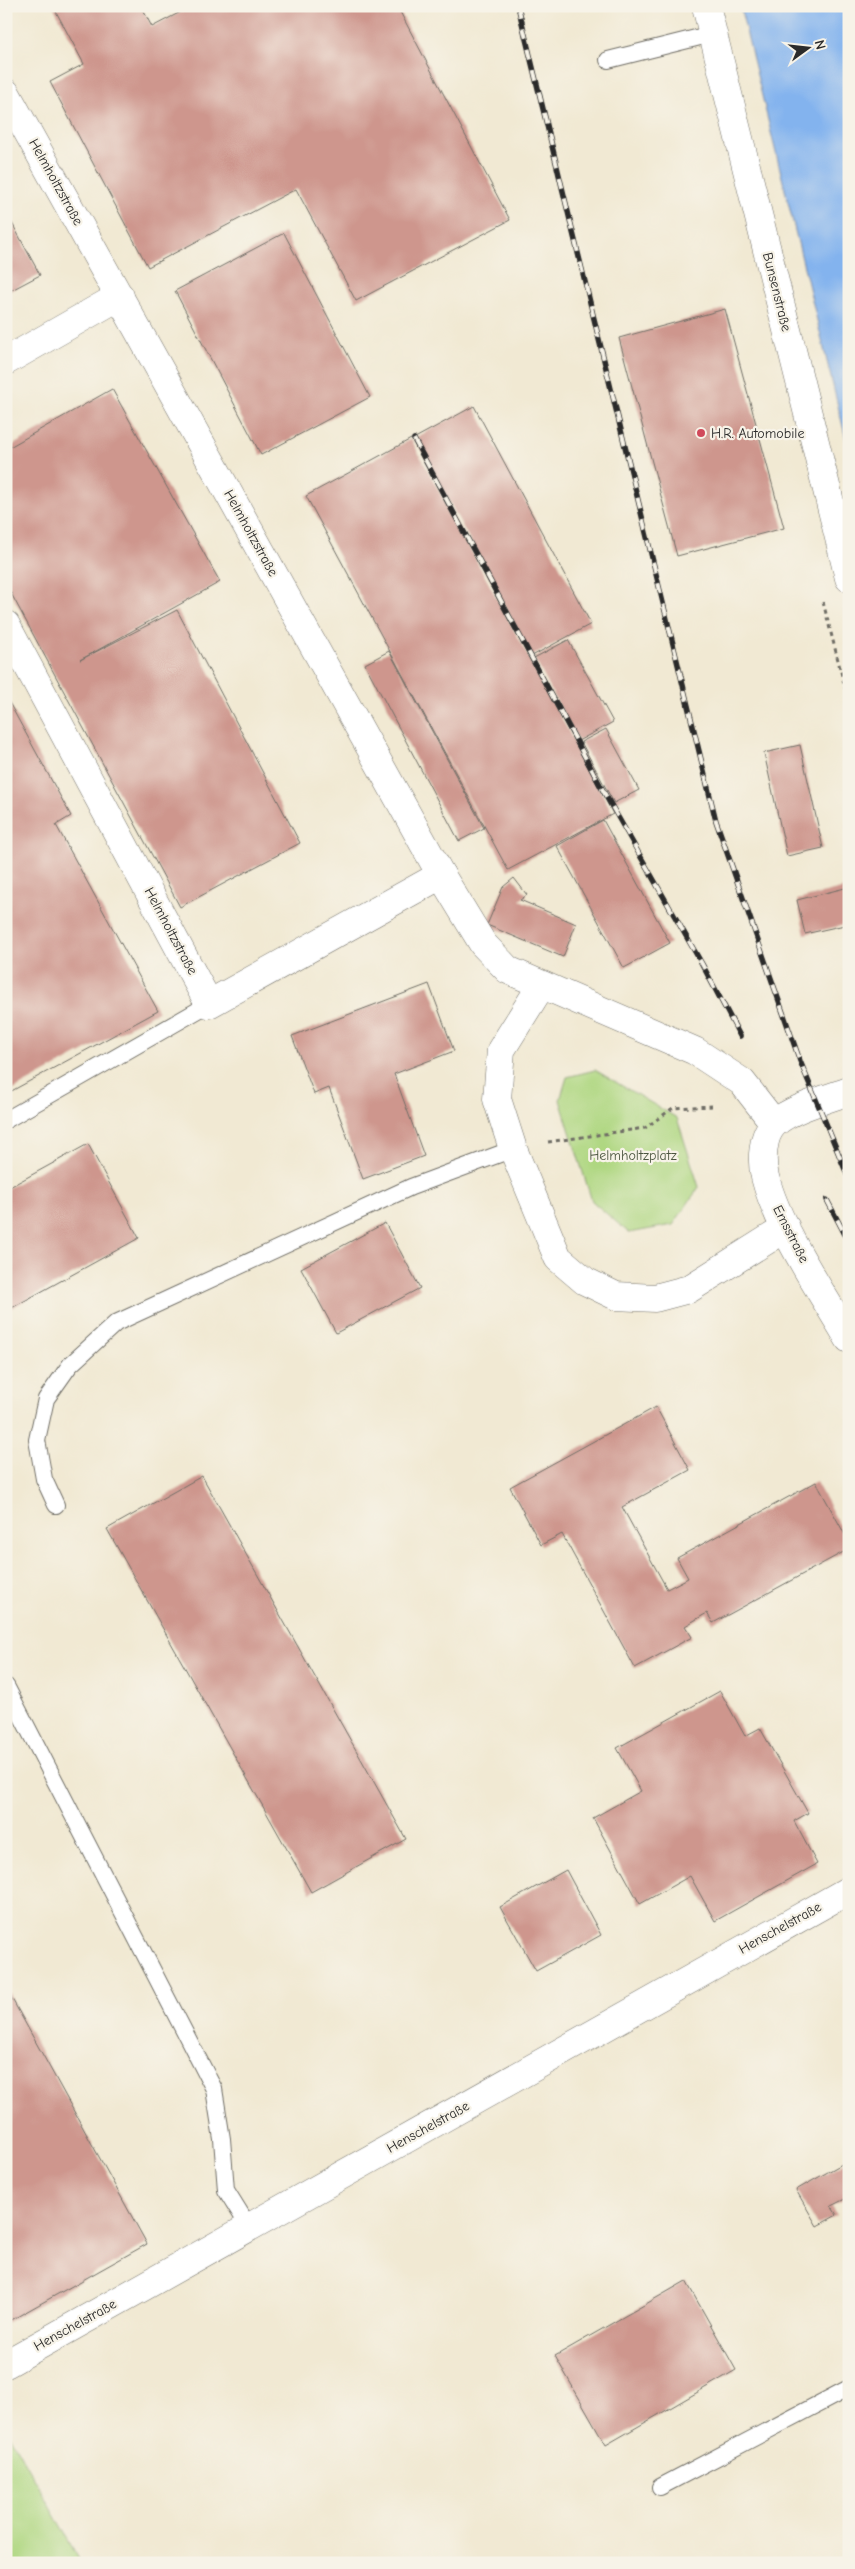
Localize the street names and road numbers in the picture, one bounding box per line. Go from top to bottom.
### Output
street label: Helmholtzstraße [25,136,87,228]
street label: Bunsenstraße [759,251,795,333]
street label: Helmholtzstraße [220,487,282,579]
street label: Helmholtzstraße [141,884,201,978]
street label: Emsstraße [769,1202,813,1266]
street label: Henschelstraße [736,1898,824,1958]
street label: Henschelstraße [384,2097,472,2157]
street label: Henschelstraße [31,2295,119,2355]

